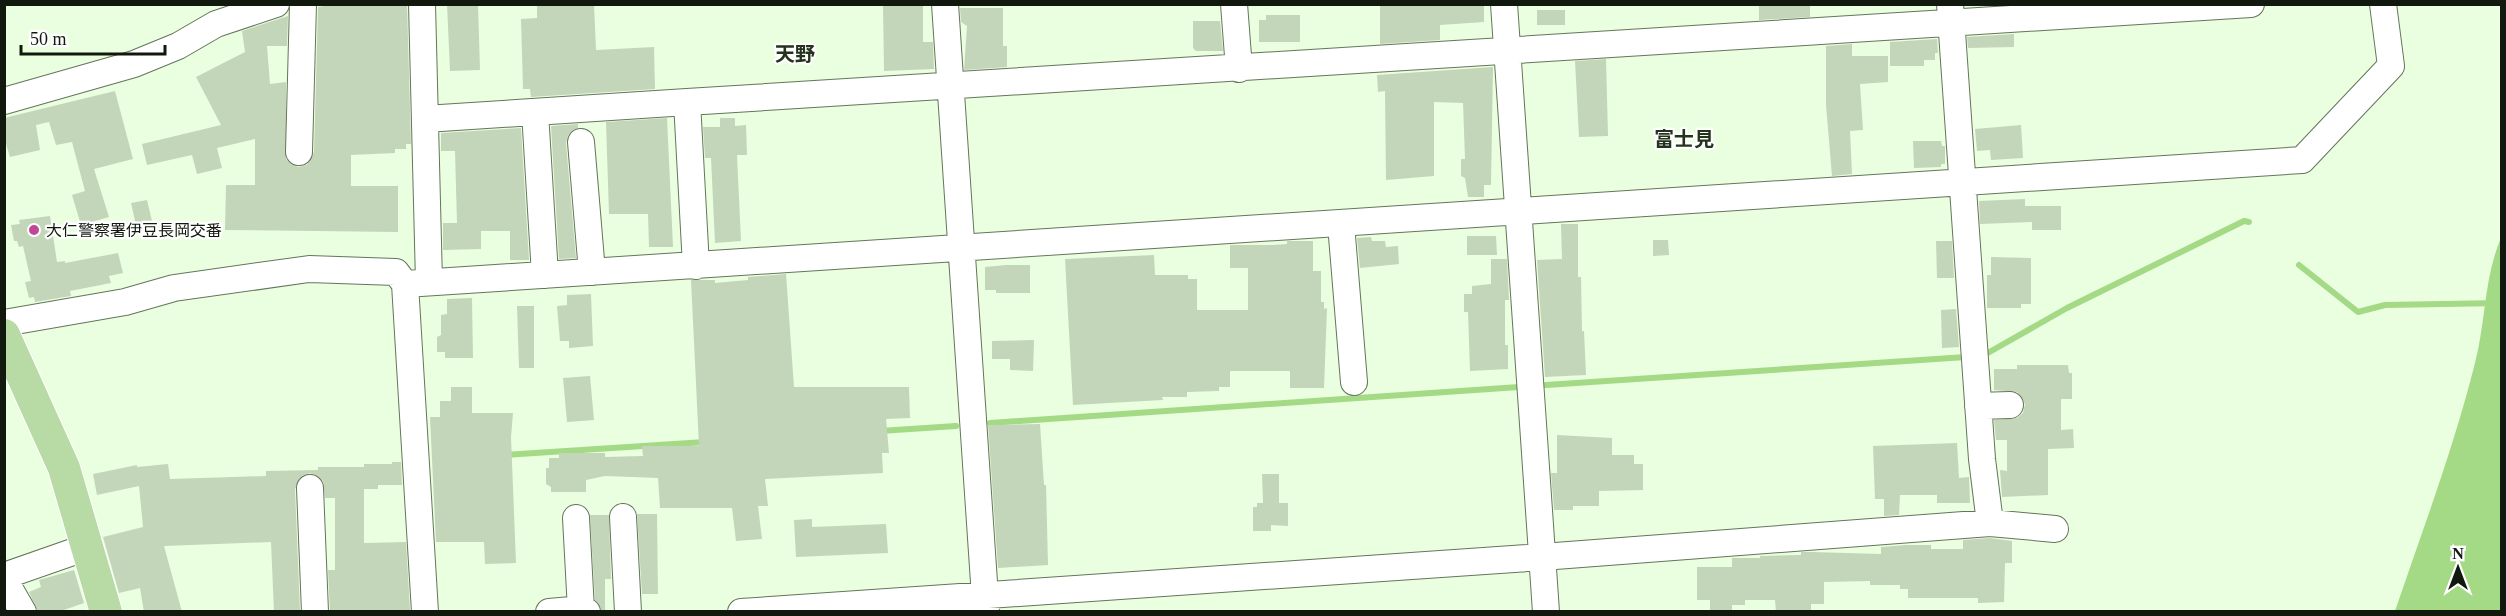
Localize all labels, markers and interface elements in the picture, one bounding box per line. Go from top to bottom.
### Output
scale bar [21,18,165,56]
text: 50 m [30,29,67,49]
district label: 天野 [775,43,815,65]
district label: 富士見 [1654,128,1714,150]
place label: 大仁警察署伊豆長岡交番 [46,222,222,239]
marker: 大仁警察署伊豆長岡交番 [27,223,41,237]
north arrow [2428,538,2488,598]
text: N [2452,545,2464,562]

